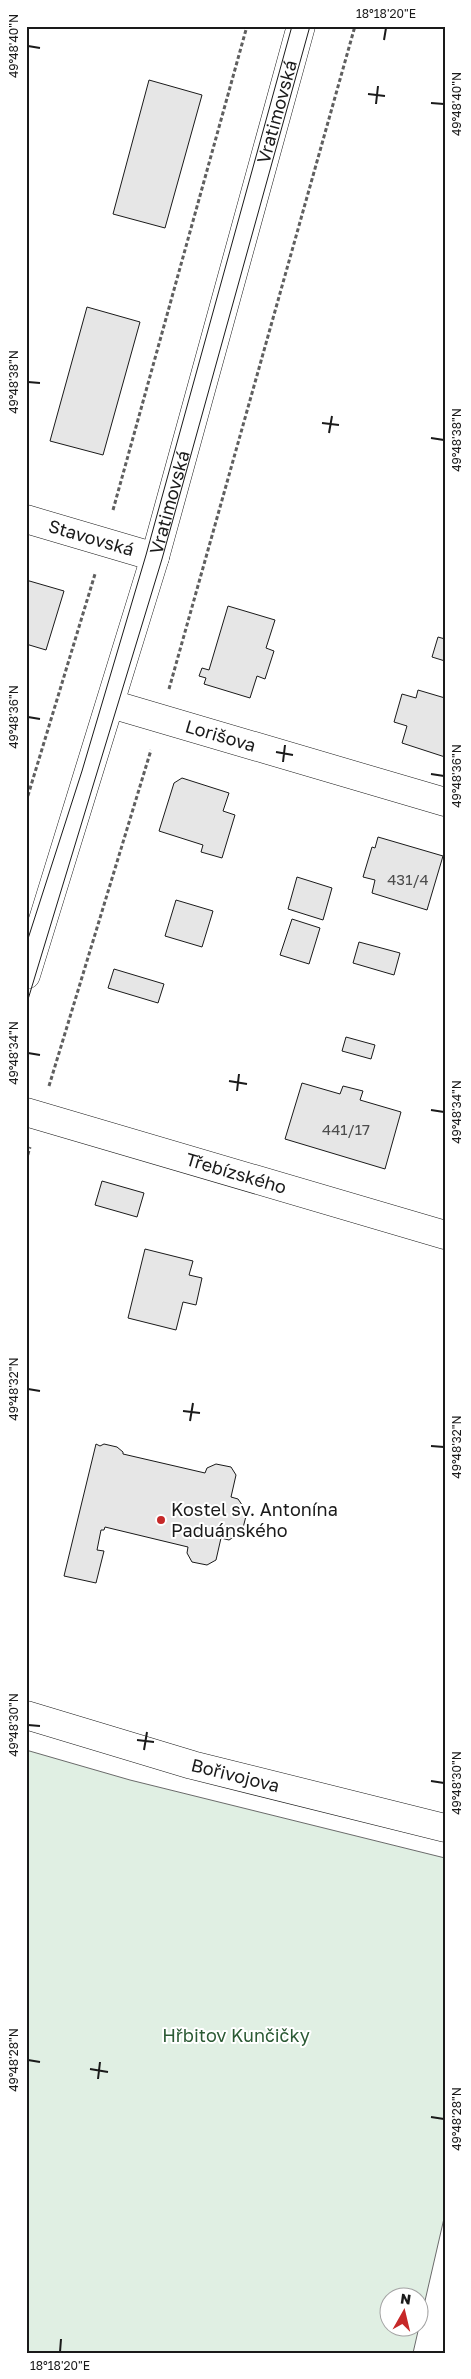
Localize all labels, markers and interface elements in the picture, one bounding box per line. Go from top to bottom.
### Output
text: 18°18'20"E [356,6,416,21]
text: 49°48'40"N [6,14,21,78]
street label: Vratimovská [252,57,301,166]
text: 49°48'40"N [449,72,464,136]
text: 49°48'38"N [6,350,21,414]
text: 49°48'38"N [449,408,464,472]
street label: Vratimovská [144,448,194,556]
street label: Stavovská [46,514,137,560]
text: 49°48'36"N [6,685,21,749]
street label: Lorišova [183,714,259,756]
text: 49°48'36"N [449,744,464,808]
house number: 431/4 [387,870,429,888]
text: 49°48'34"N [6,1021,21,1085]
text: 49°48'34"N [449,1080,464,1144]
house number: 441/17 [322,1120,370,1138]
street label: Třebízského [184,1148,289,1198]
text: 49°48'32"N [6,1357,21,1421]
text: 49°48'32"N [449,1415,464,1479]
place label: Kostel sv. Antonína Paduánského [171,1498,338,1541]
marker: Kostel sv. Antonína Paduánského [155,1514,167,1526]
text: 49°48'30"N [6,1693,21,1757]
text: 49°48'30"N [449,1751,464,1815]
street label: Bořivojova [189,1753,282,1796]
park label: Hřbitov Kunčičky [162,2024,310,2046]
text: 49°48'28"N [6,2028,21,2092]
text: 49°48'28"N [449,2087,464,2151]
north arrow [378,2286,428,2336]
text: N [399,2289,412,2308]
text: 18°18'20"E [30,2358,90,2373]

